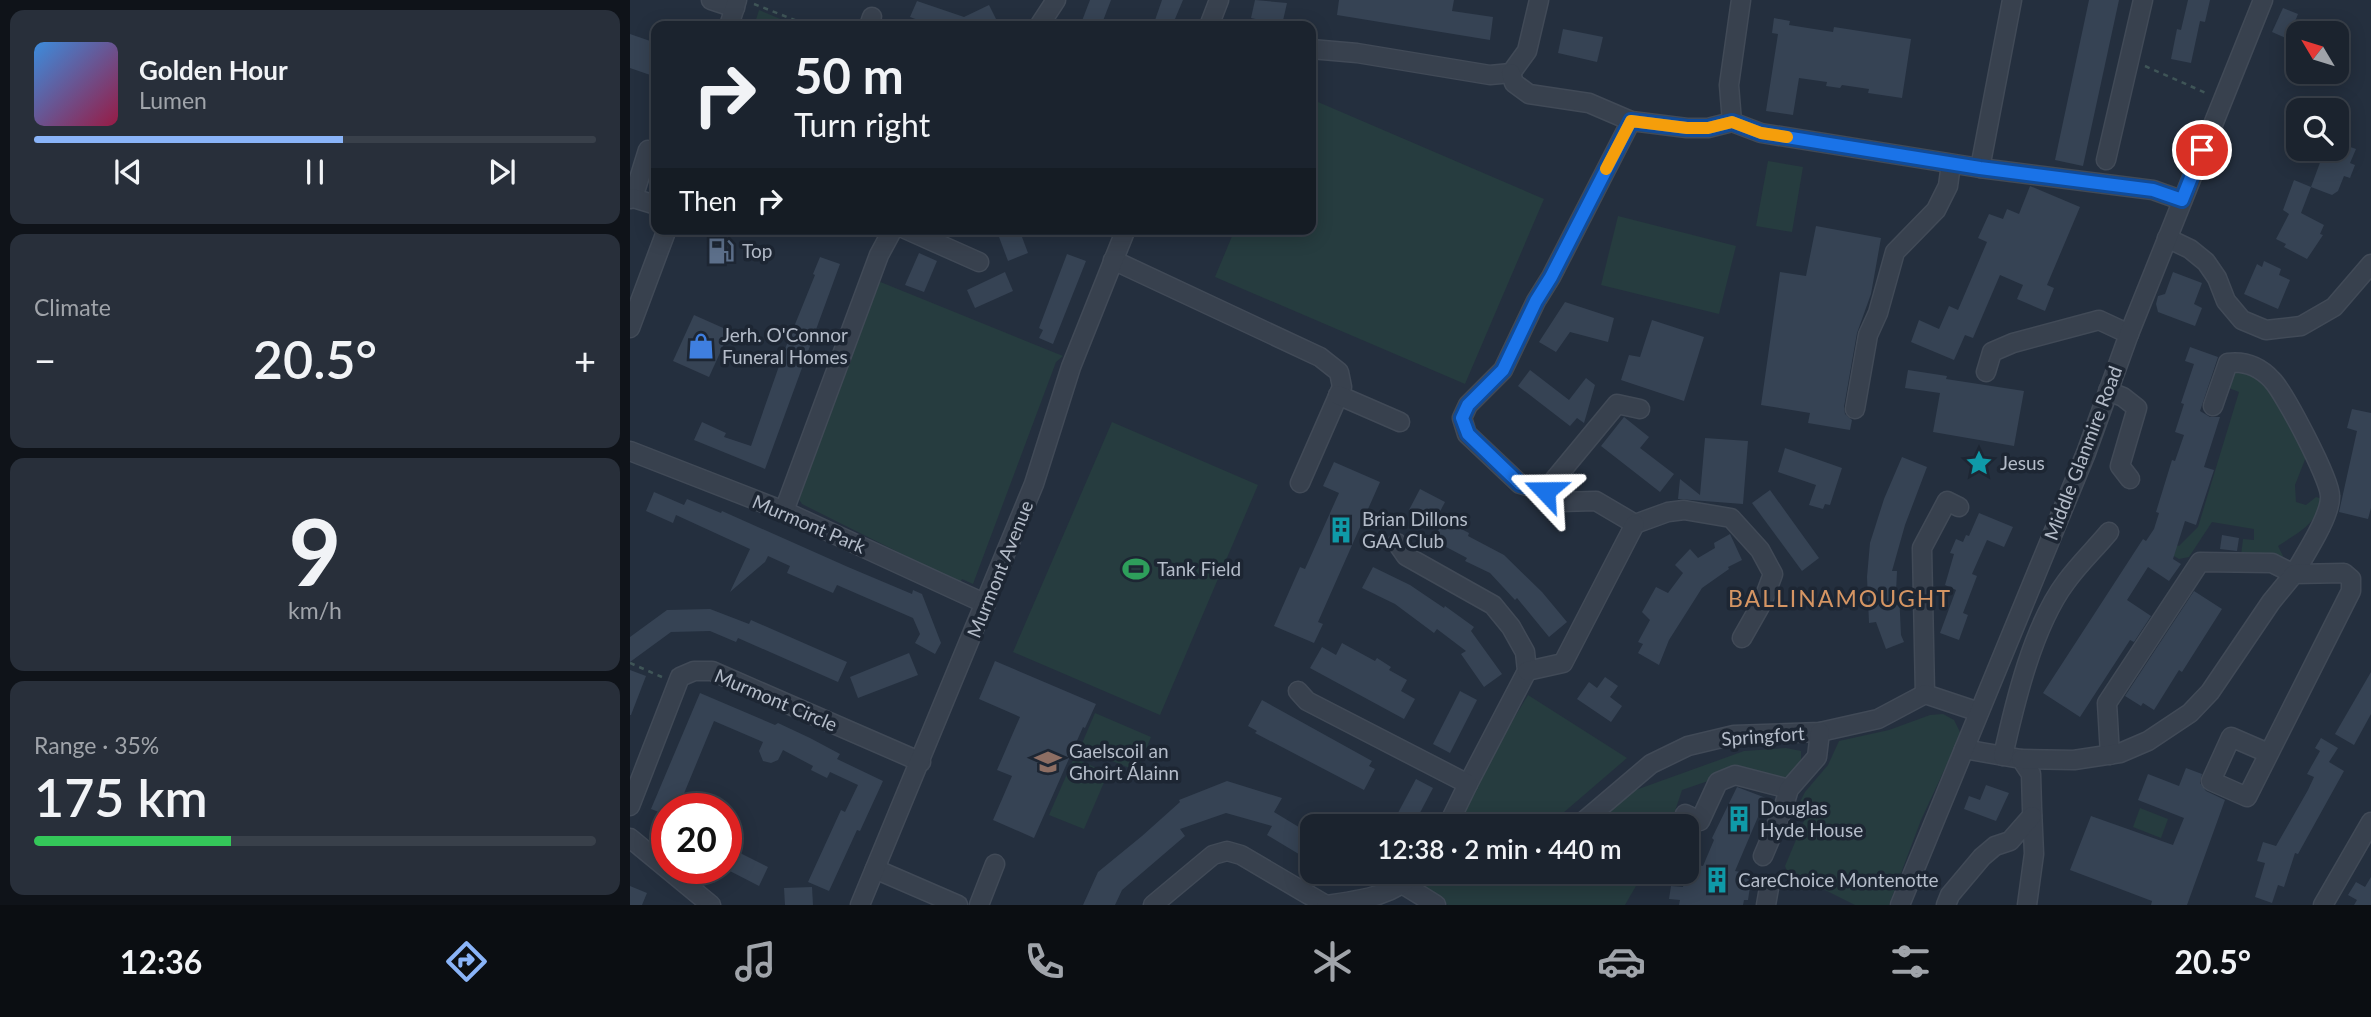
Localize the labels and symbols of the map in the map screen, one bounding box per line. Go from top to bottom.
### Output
north arrow [2286,21,2348,84]
pin [2172,120,2232,180]
fuel station icon: Top [706,236,736,266]
place label: Top [742,239,772,262]
place label: Jerh. O'Connor Funeral Homes [722,323,848,368]
shop icon: Jerh. O'Connor Funeral Homes [686,331,716,361]
street label: Middle Glanmire Road [2039,362,2126,543]
place icon: Jesus [1964,448,1994,478]
place label: Jesus [2000,451,2045,474]
position arrow [1508,454,1582,528]
street label: Murmont Park [749,489,870,558]
street label: Murmont Avenue [962,497,1038,641]
place label: Brian Dillons GAA Club [1362,507,1468,552]
building icon: Brian Dillons GAA Club [1326,515,1356,545]
sports icon: Tank Field [1121,554,1151,584]
place label: Tank Field [1157,557,1241,580]
district label: BALLINAMOUGHT [1728,584,1952,612]
street label: Murmont Circle [711,663,841,736]
street label: Springfort [1720,721,1806,750]
place label: Gaelscoil an Ghoirt Álainn [1069,739,1179,784]
school or university icon: Gaelscoil an Ghoirt Álainn [1033,747,1063,777]
speed limit sign: 20 [651,793,742,884]
place label: Douglas Hyde House [1760,796,1863,841]
building icon: Douglas Hyde House [1724,804,1754,834]
building icon: CareChoice Montenotte [1702,865,1732,895]
place label: CareChoice Montenotte [1738,868,1939,891]

